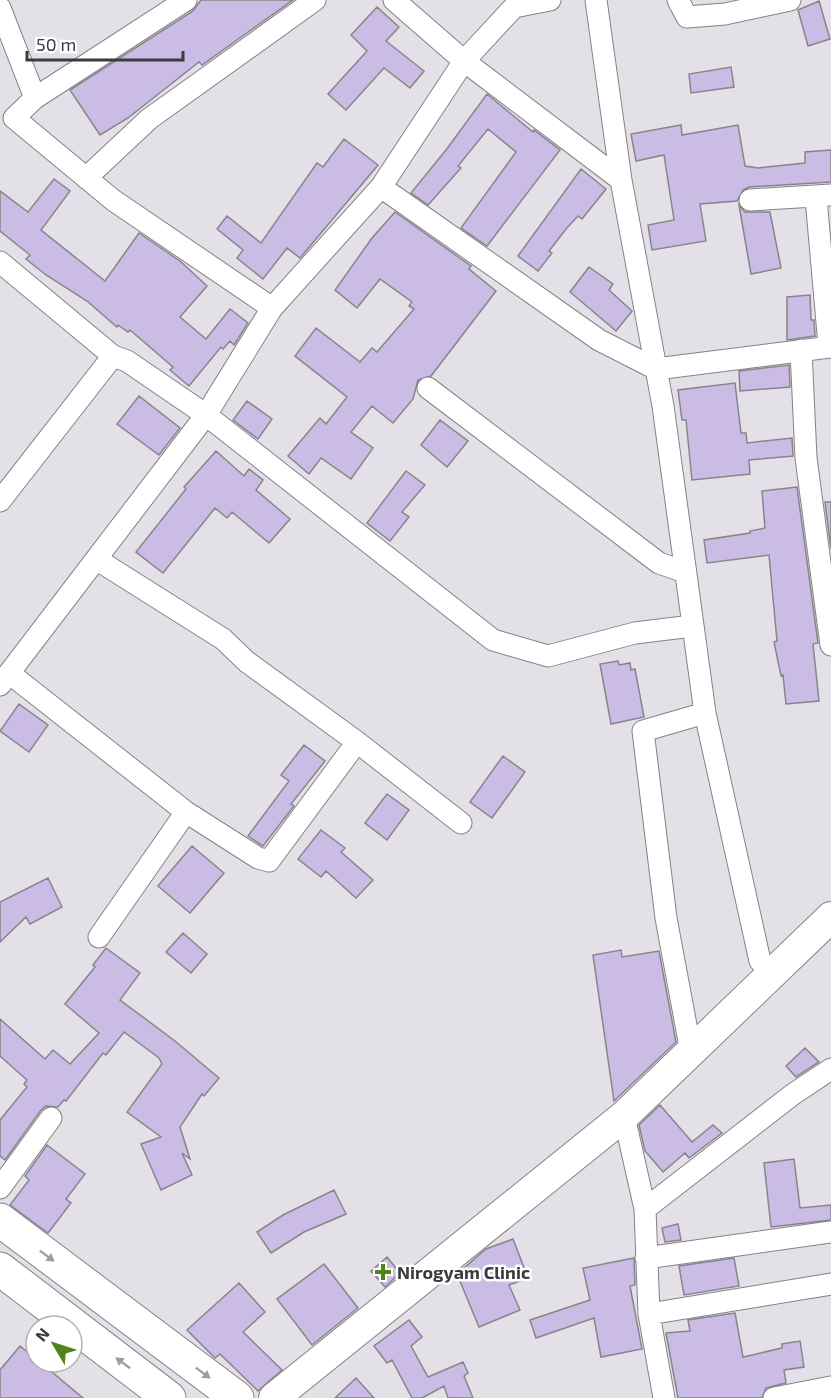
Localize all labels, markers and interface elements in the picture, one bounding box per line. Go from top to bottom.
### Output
scale bar [27,24,183,62]
text: 50 m [36,33,76,55]
one-way arrow [39,1249,54,1261]
place label: Nirogyam Clinic [397,1261,530,1283]
marker: Nirogyam Clinic [374,1263,392,1281]
north arrow [24,1314,84,1374]
text: N [31,1324,53,1345]
one-way arrow [115,1357,130,1369]
one-way arrow [195,1366,210,1378]

